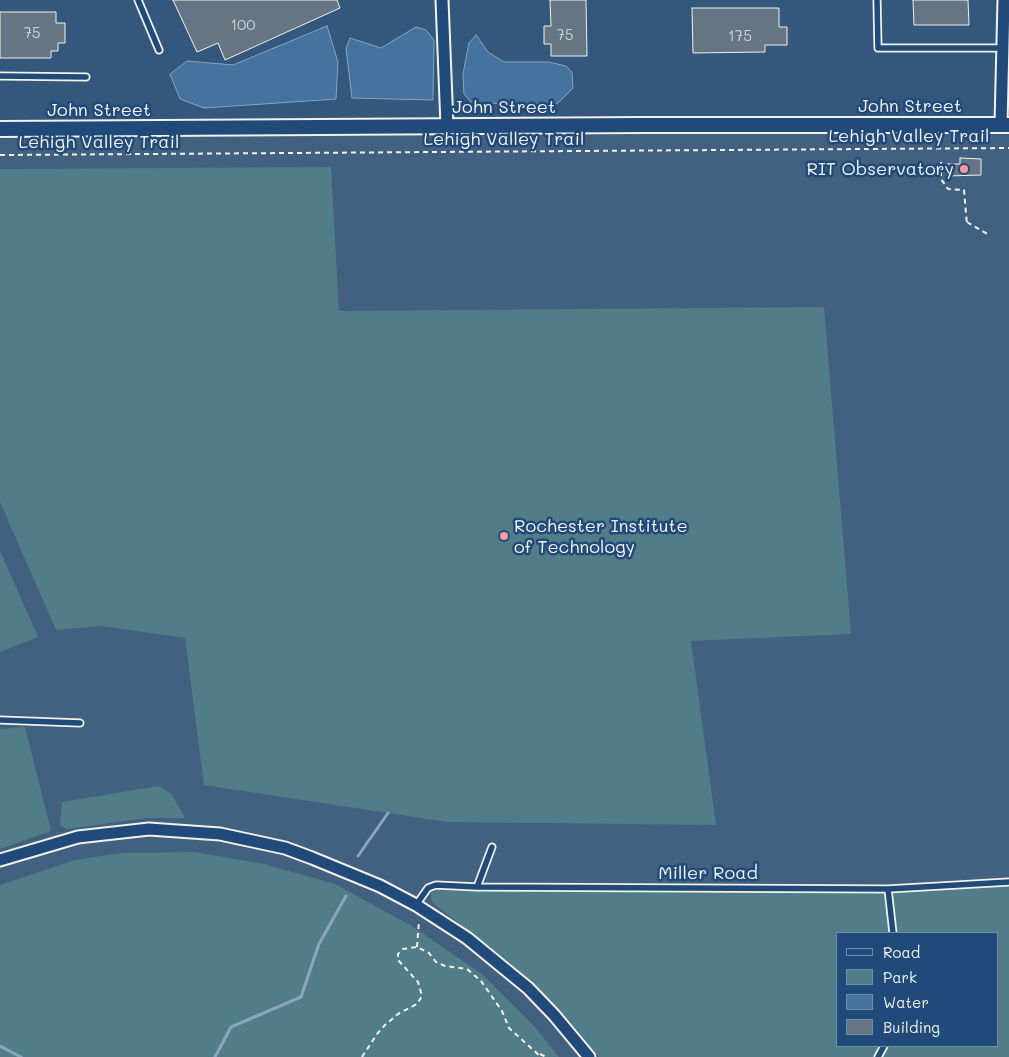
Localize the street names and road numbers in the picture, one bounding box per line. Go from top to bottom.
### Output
street label: John Street [858,95,962,117]
street label: John Street [452,96,556,118]
street label: John Street [47,99,151,121]
street label: Lehigh Valley Trail [828,125,990,147]
street label: Lehigh Valley Trail [423,128,585,150]
street label: Lehigh Valley Trail [18,131,180,153]
street label: Miller Road [658,862,758,884]

